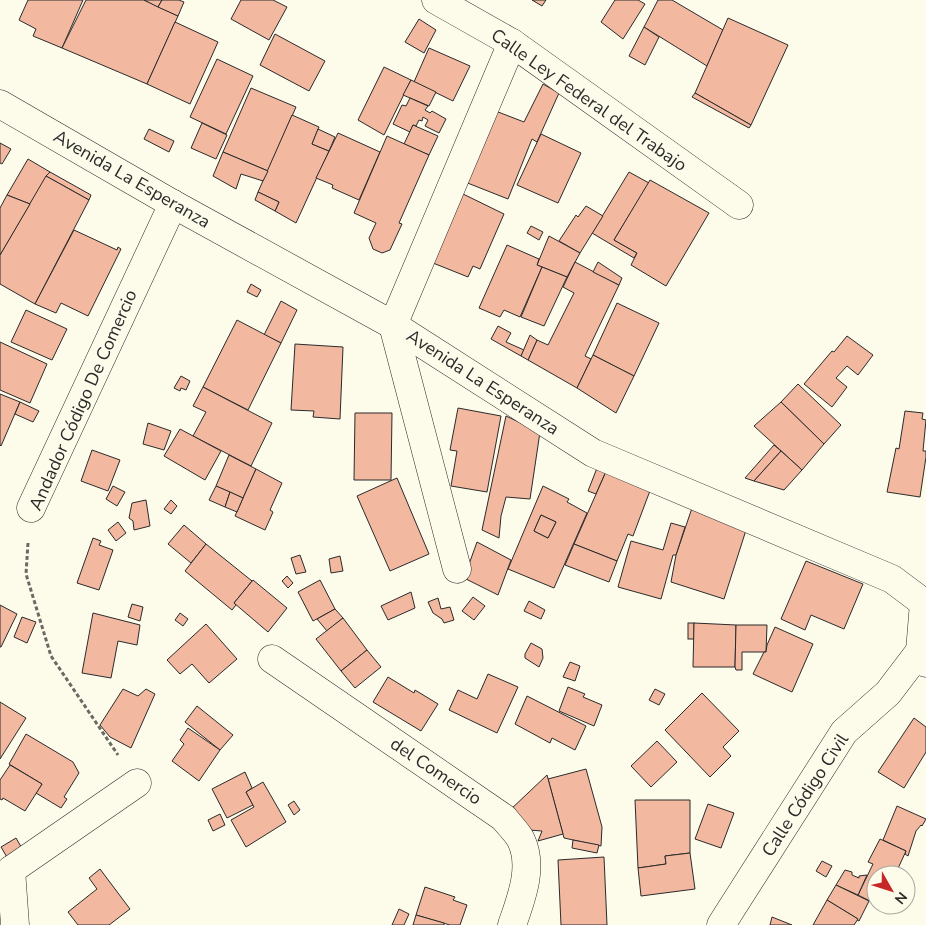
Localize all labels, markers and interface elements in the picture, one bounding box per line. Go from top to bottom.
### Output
street label: Calle Ley Federal del Trabajo [486,23,692,177]
street label: Avenida La Esperanza [49,124,215,234]
street label: Andador Código De Comercio [23,286,143,514]
street label: Avenida La Esperanza [402,324,564,440]
street label: Calle Código Civil [756,728,854,861]
street label: del Comercio [386,732,486,810]
north arrow [866,865,916,915]
text: N [890,888,911,908]

